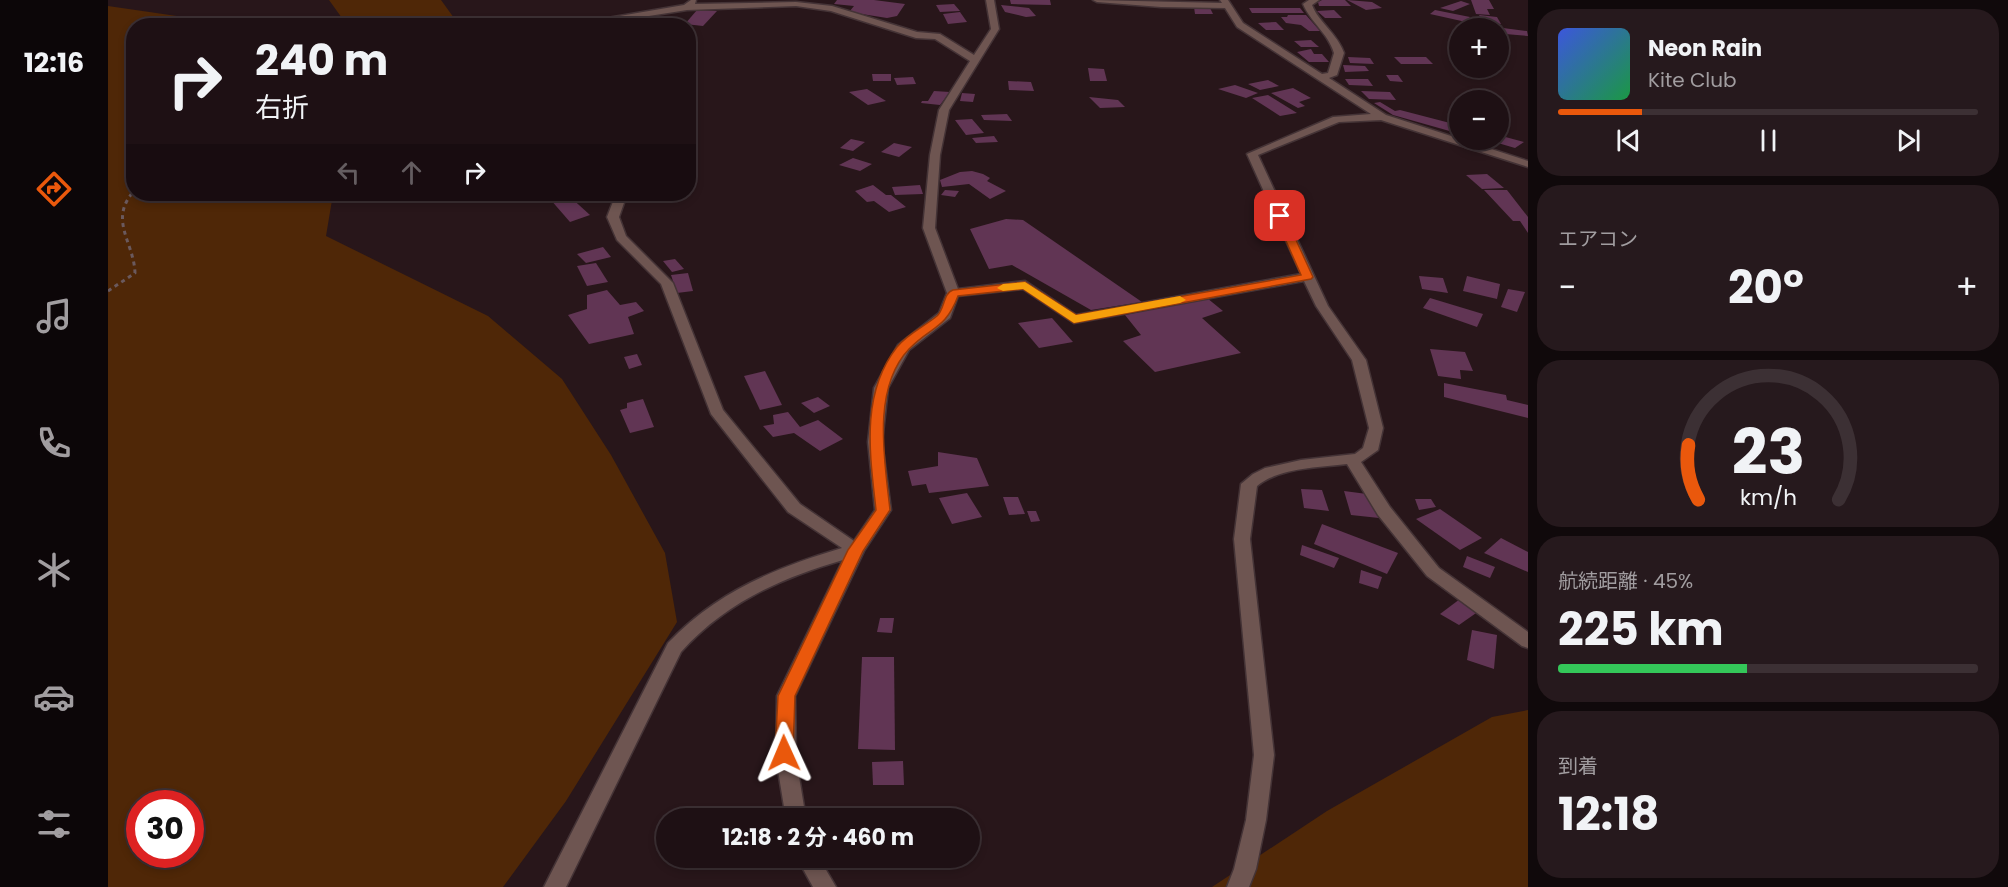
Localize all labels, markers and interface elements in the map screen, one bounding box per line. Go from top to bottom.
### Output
map controls [1449,18,1509,150]
button: + [1449,18,1509,78]
text: 240 m [255,31,388,90]
text: Neon Rain [1648,33,1762,64]
icon: right [156,42,234,120]
text: 12:16 [24,44,84,81]
text: Kite Club [1648,66,1737,94]
text: 右折 [255,89,309,126]
button: − [1449,90,1509,150]
icon: previous [1612,124,1645,157]
icon: pause [1752,124,1785,157]
icon: next [1892,124,1925,157]
icon: left [332,156,365,189]
icon: ahead [395,156,428,189]
icon: right [458,156,491,189]
icon: directions [33,168,75,210]
pin [1254,190,1305,241]
icon: arrive [1263,199,1296,232]
text: エアコン [1558,225,1638,253]
text: 20° [1728,256,1804,319]
text: − [1558,264,1576,311]
text: + [1955,264,1978,311]
icon: music [33,295,75,337]
text: 23 [1731,409,1805,497]
icon: phone [33,422,75,464]
text: km/h [1739,483,1797,514]
icon: climate [33,549,75,591]
text: 航続距離 · 45% [1558,567,1693,595]
text: 225 km [1558,598,1724,661]
icon: car [33,676,75,718]
position arrow [752,721,816,785]
text: 到着 [1558,752,1598,780]
text: 12:18 [1558,783,1659,846]
speed limit sign: 30 [126,790,204,868]
icon: filters [33,803,75,845]
text: 12:18 · 2 分 · 460 m [722,822,914,853]

